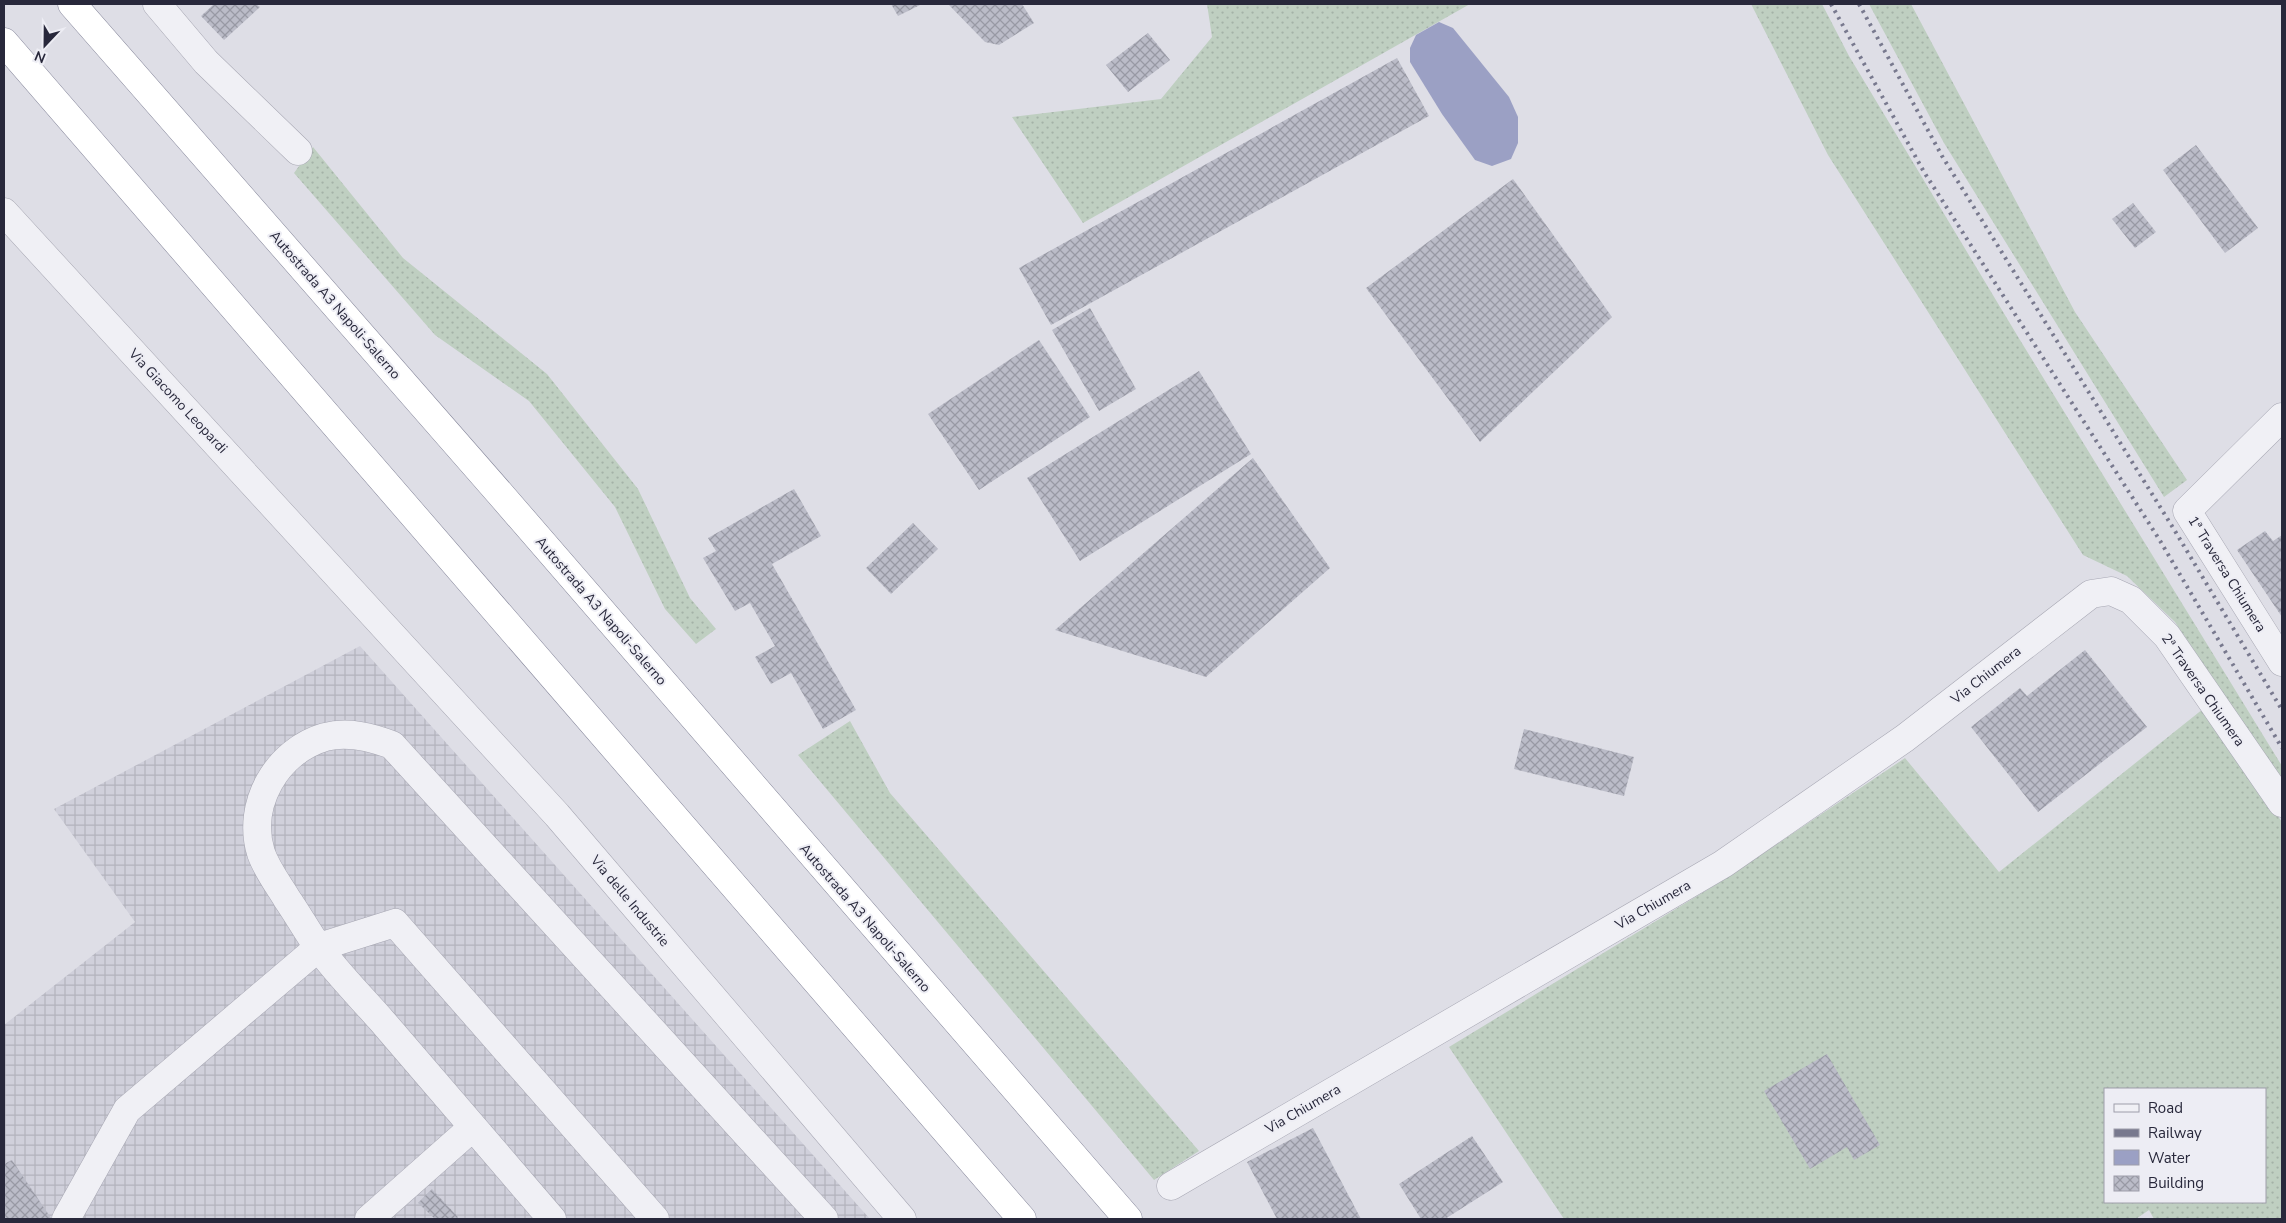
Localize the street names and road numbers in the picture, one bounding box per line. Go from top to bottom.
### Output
street label: Autostrada A3 Napoli-Salerno [265,227,405,383]
street label: Via Giacomo Leopardi [124,344,232,458]
street label: 1ª Traversa Chiumera [2184,512,2270,636]
street label: Autostrada A3 Napoli-Salerno [531,533,671,689]
street label: 2ª Traversa Chiumera [2157,630,2249,750]
street label: Via Chiumera [1946,642,2025,709]
street label: Autostrada A3 Napoli-Salerno [795,840,935,996]
street label: Via delle Industrie [586,851,674,951]
street label: Via Chiumera [1611,876,1694,935]
street label: Via Chiumera [1261,1080,1344,1139]

